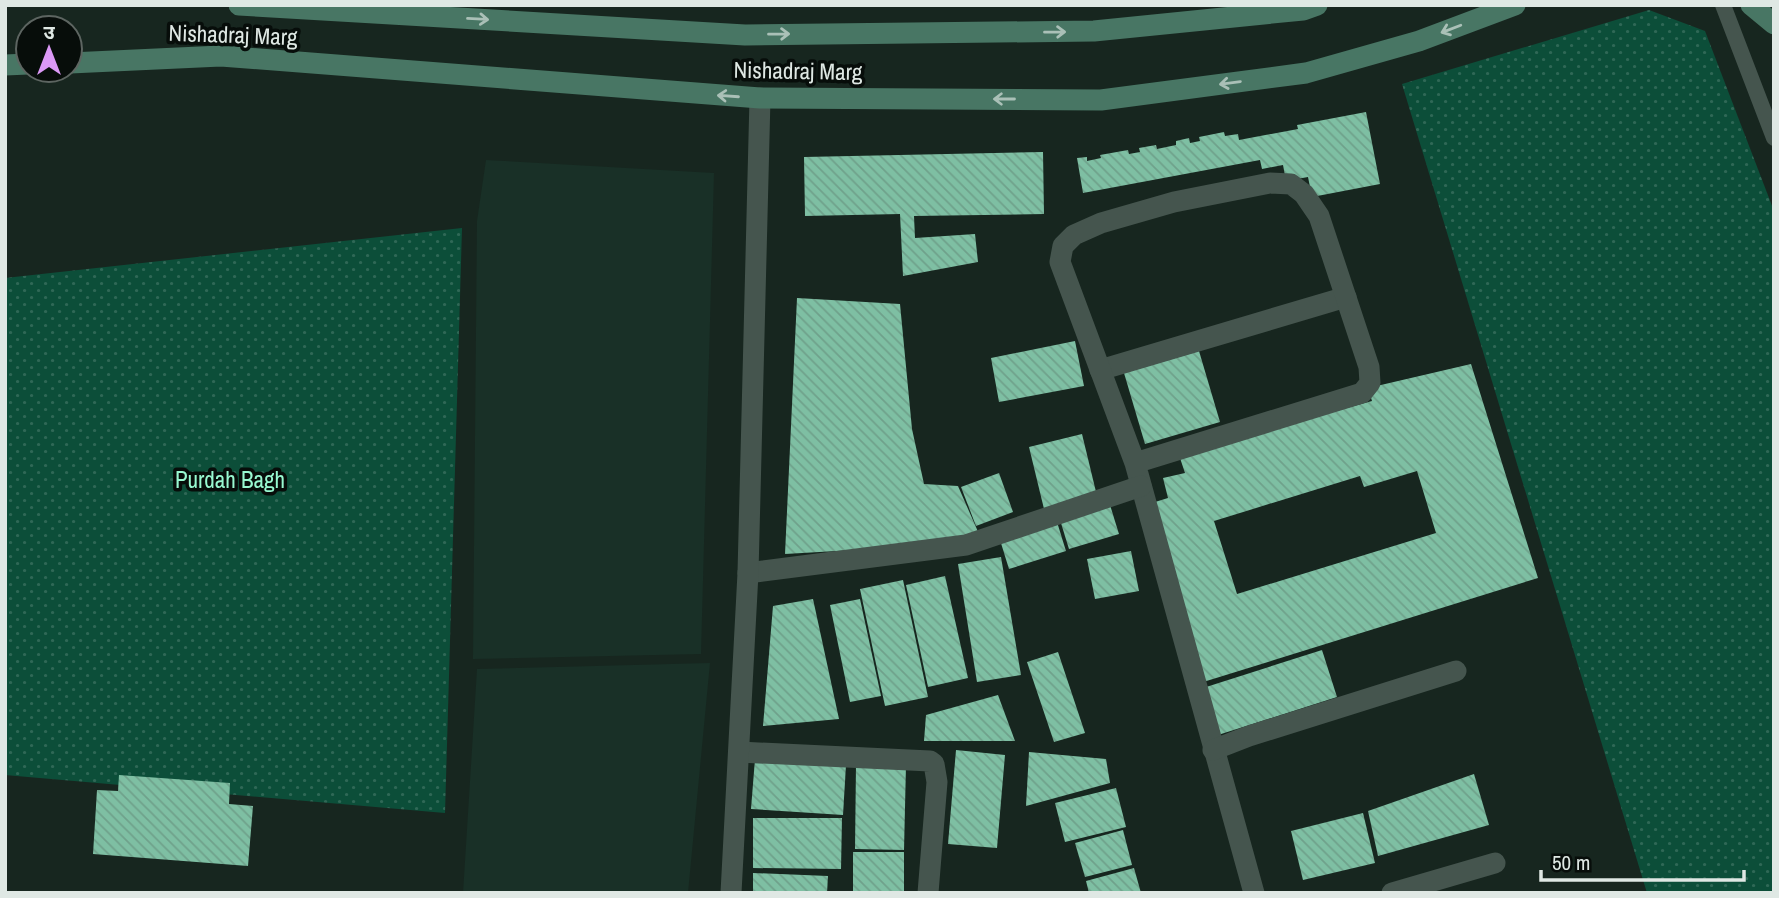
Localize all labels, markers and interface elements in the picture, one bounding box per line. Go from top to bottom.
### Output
one-way arrow [466,13,489,26]
north arrow [14,14,84,84]
street label: Nishadraj Marg [168,17,298,52]
text: उ [43,19,55,45]
one-way arrow [1440,24,1462,37]
one-way arrow [1043,25,1066,39]
one-way arrow [767,28,790,41]
street label: Nishadraj Marg [733,54,863,87]
one-way arrow [1219,76,1242,89]
one-way arrow [717,89,739,102]
one-way arrow [993,92,1016,106]
park label: Purdah Bagh [175,464,285,495]
scale bar [1541,838,1744,882]
text: 50 m [1552,848,1590,877]

